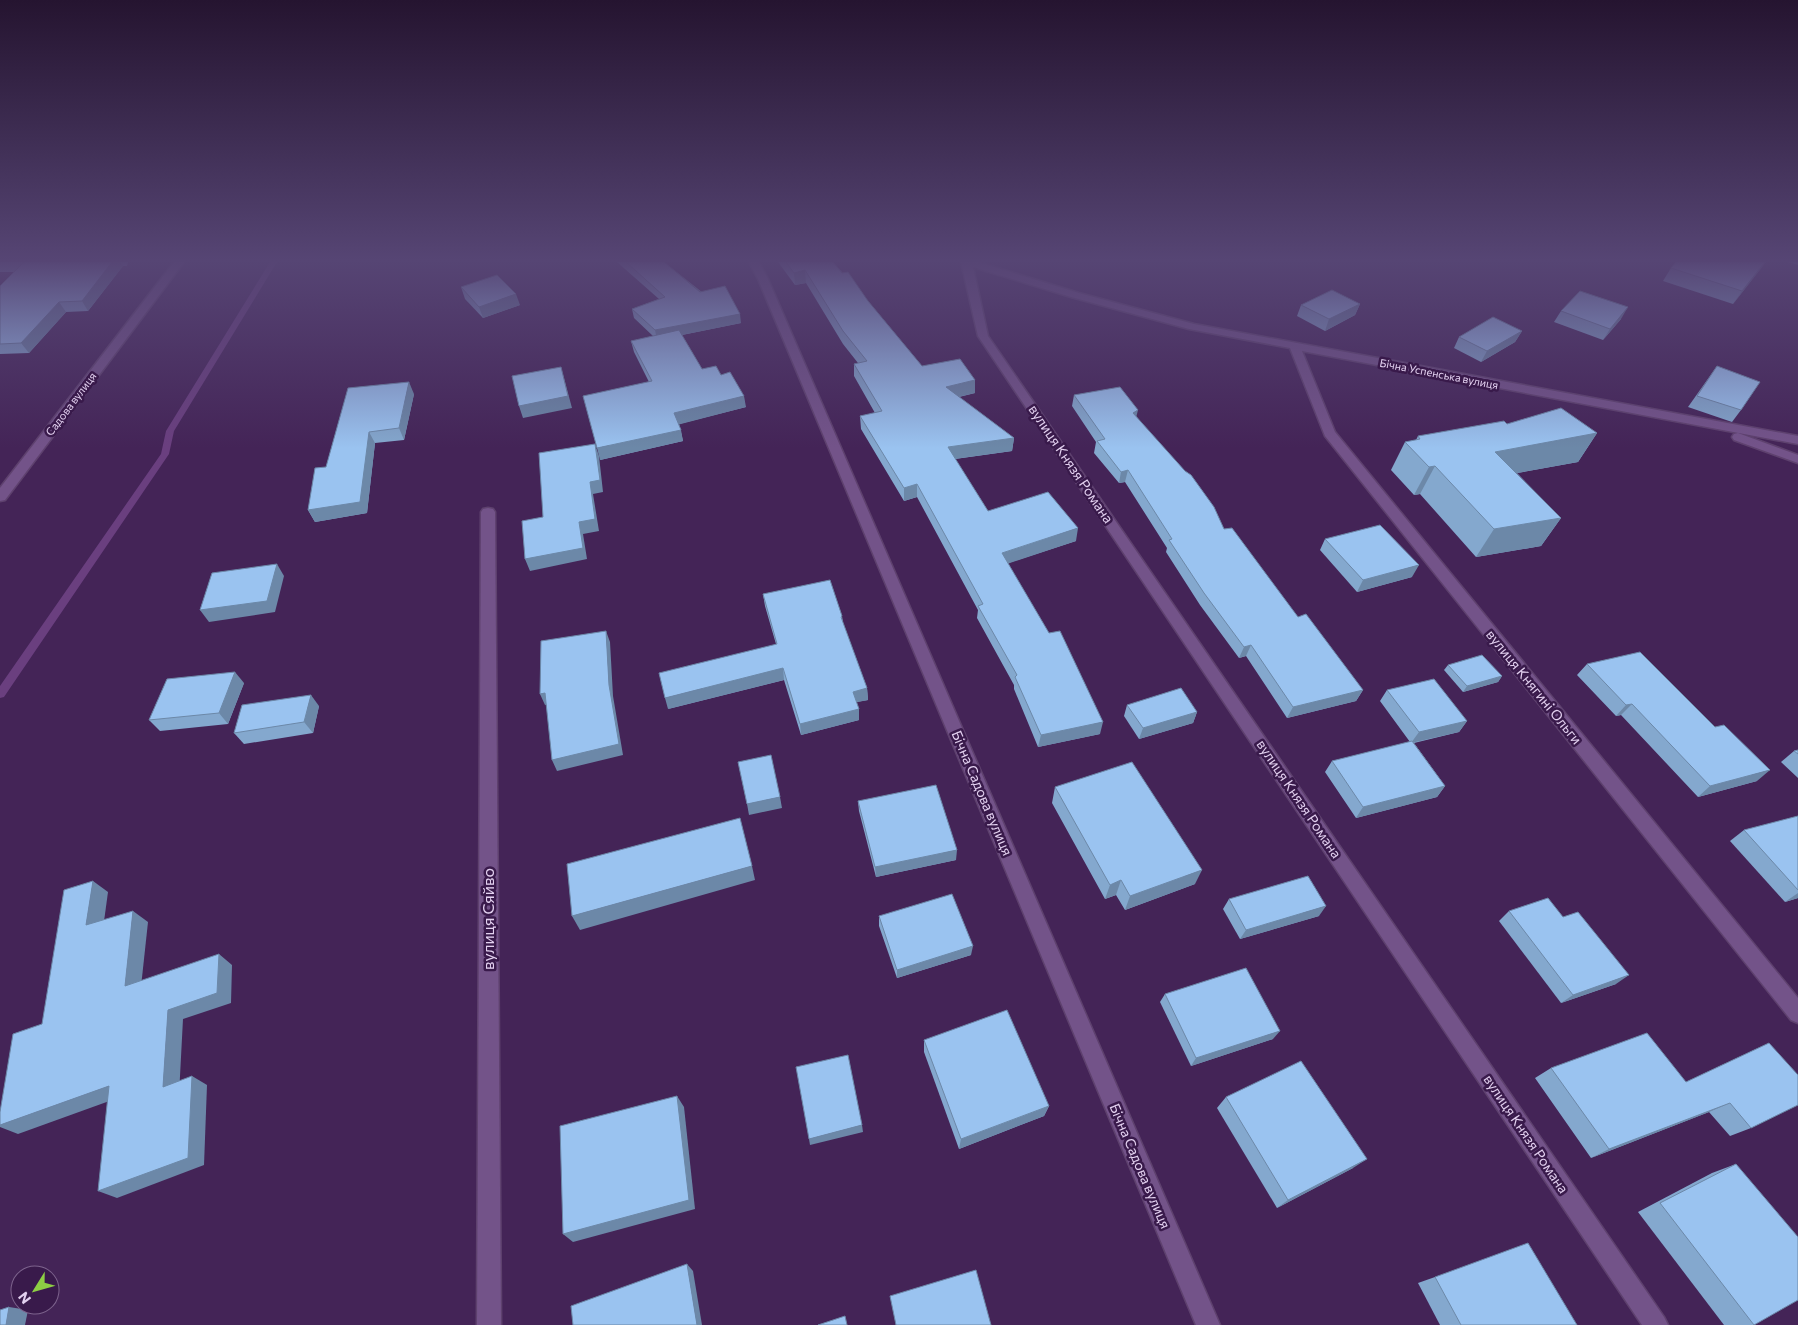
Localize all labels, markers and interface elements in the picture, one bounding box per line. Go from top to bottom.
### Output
street label: Бічна Успенська вулиця [1379,356,1500,391]
street label: Садова вулиця [43,369,99,438]
street label: вулиця Князя Романа [1025,401,1117,526]
street label: вулиця Княгині Ольги [1483,626,1586,747]
street label: Бічна Садова вулиця [948,728,1017,858]
street label: вулиця Князя Романа [1253,736,1345,861]
street label: вулиця Сяйво [478,868,497,970]
street label: вулиця Князя Романа [1480,1071,1572,1196]
street label: Бічна Садова вулиця [1106,1101,1175,1231]
north arrow [10,1265,60,1315]
text: N [14,1289,34,1307]

